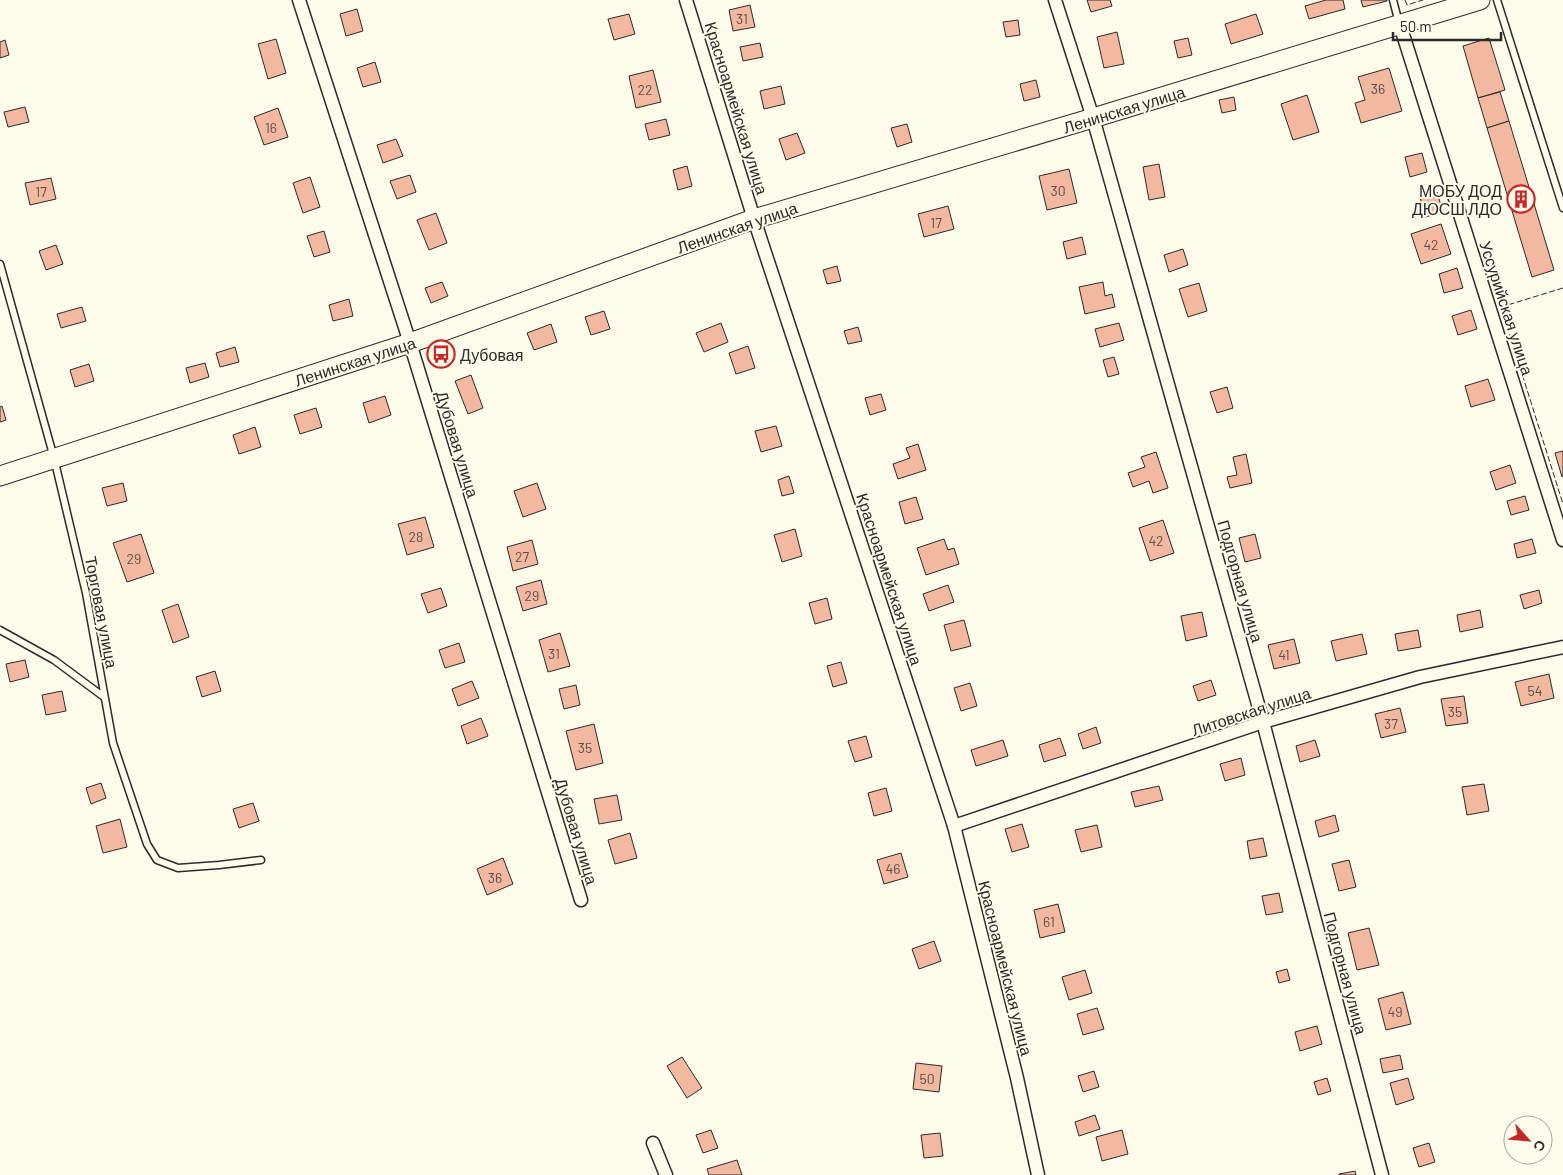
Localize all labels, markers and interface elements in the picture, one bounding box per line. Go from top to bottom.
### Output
house number: 31 [736,10,748,27]
scale bar [1393,10,1500,42]
text: 50 m [1400,17,1432,35]
street label: Красноармейская улица [702,19,772,197]
house number: 36 [1371,80,1385,97]
house number: 22 [637,81,653,98]
street label: Ленинская улица [1061,81,1187,137]
house number: 16 [265,119,277,136]
place label: МОБУ ДОД ДЮСШ ЛДО [1412,181,1502,218]
house number: 30 [1050,182,1066,199]
house number: 17 [35,183,47,200]
building icon: МОБУ ДОД ДЮСШ ЛДО [1506,184,1536,214]
street label: Ленинская улица [674,197,800,257]
house number: 17 [930,214,942,231]
house number: 42 [1423,236,1439,253]
street label: Уссурийская улица [1476,239,1538,377]
street label: Ленинская улица [292,332,418,390]
bus stop icon: Дубовая [426,339,456,369]
place label: Дубовая [460,345,523,364]
street label: Дубовая улица [433,388,483,500]
street label: Красноармейская улица [853,491,927,667]
street label: Подгорная улица [1214,518,1268,644]
house number: 28 [409,528,423,545]
house number: 42 [1148,532,1164,549]
house number: 27 [515,548,529,565]
house number: 29 [127,550,141,567]
street label: Торговая улица [82,554,122,670]
house number: 29 [525,587,539,604]
house number: 31 [548,645,560,662]
house number: 41 [1278,646,1290,663]
house number: 54 [1528,682,1542,699]
street label: Литовская улица [1189,683,1313,739]
house number: 35 [1448,703,1462,720]
house number: 37 [1384,715,1398,732]
house number: 35 [578,739,592,756]
street label: Дубовая улица [552,775,602,887]
house number: 46 [886,860,900,877]
house number: 36 [488,869,502,886]
street label: Красноармейская улица [975,879,1037,1058]
street label: Подгорная улица [1320,910,1372,1037]
house number: 61 [1043,913,1055,930]
house number: 49 [1387,1003,1403,1020]
house number: 50 [919,1070,935,1087]
north arrow [1503,1115,1553,1165]
text: С [1530,1138,1550,1154]

